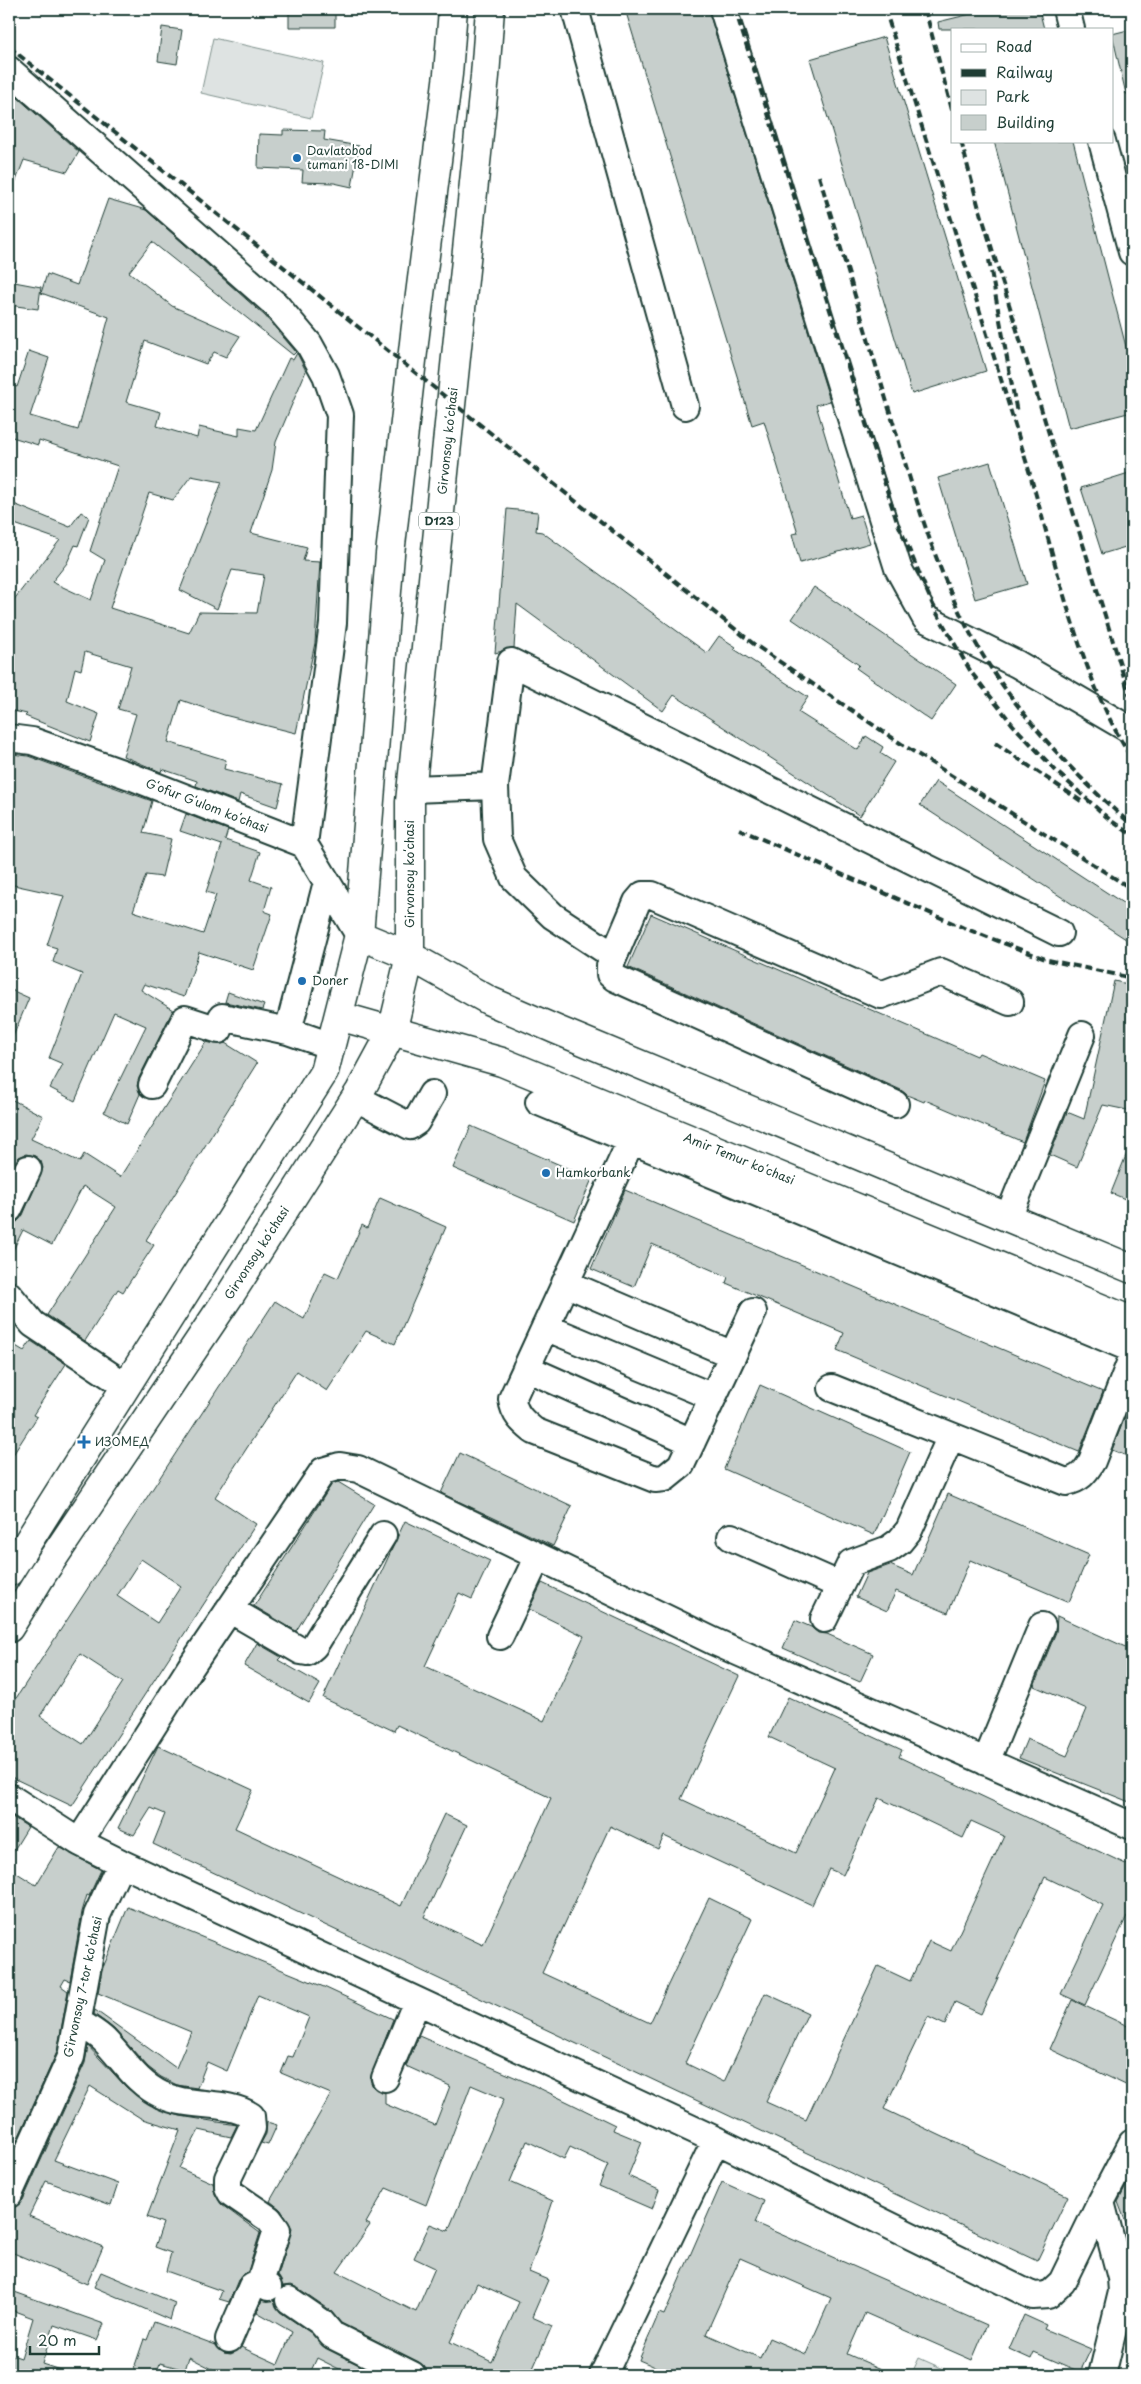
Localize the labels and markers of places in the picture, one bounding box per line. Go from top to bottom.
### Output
place label: Davlatobod tumani 18-DIMI [307,141,399,173]
marker: Davlatobod tumani 18-DIMI [291,152,303,164]
place label: Doner [312,971,349,989]
marker: Doner [296,975,308,987]
place label: Hamkorbank [556,1163,631,1181]
marker: Hamkorbank [540,1167,552,1179]
place label: ИЗОМЕД [95,1432,149,1450]
marker: ИЗОМЕД [77,1435,91,1449]

